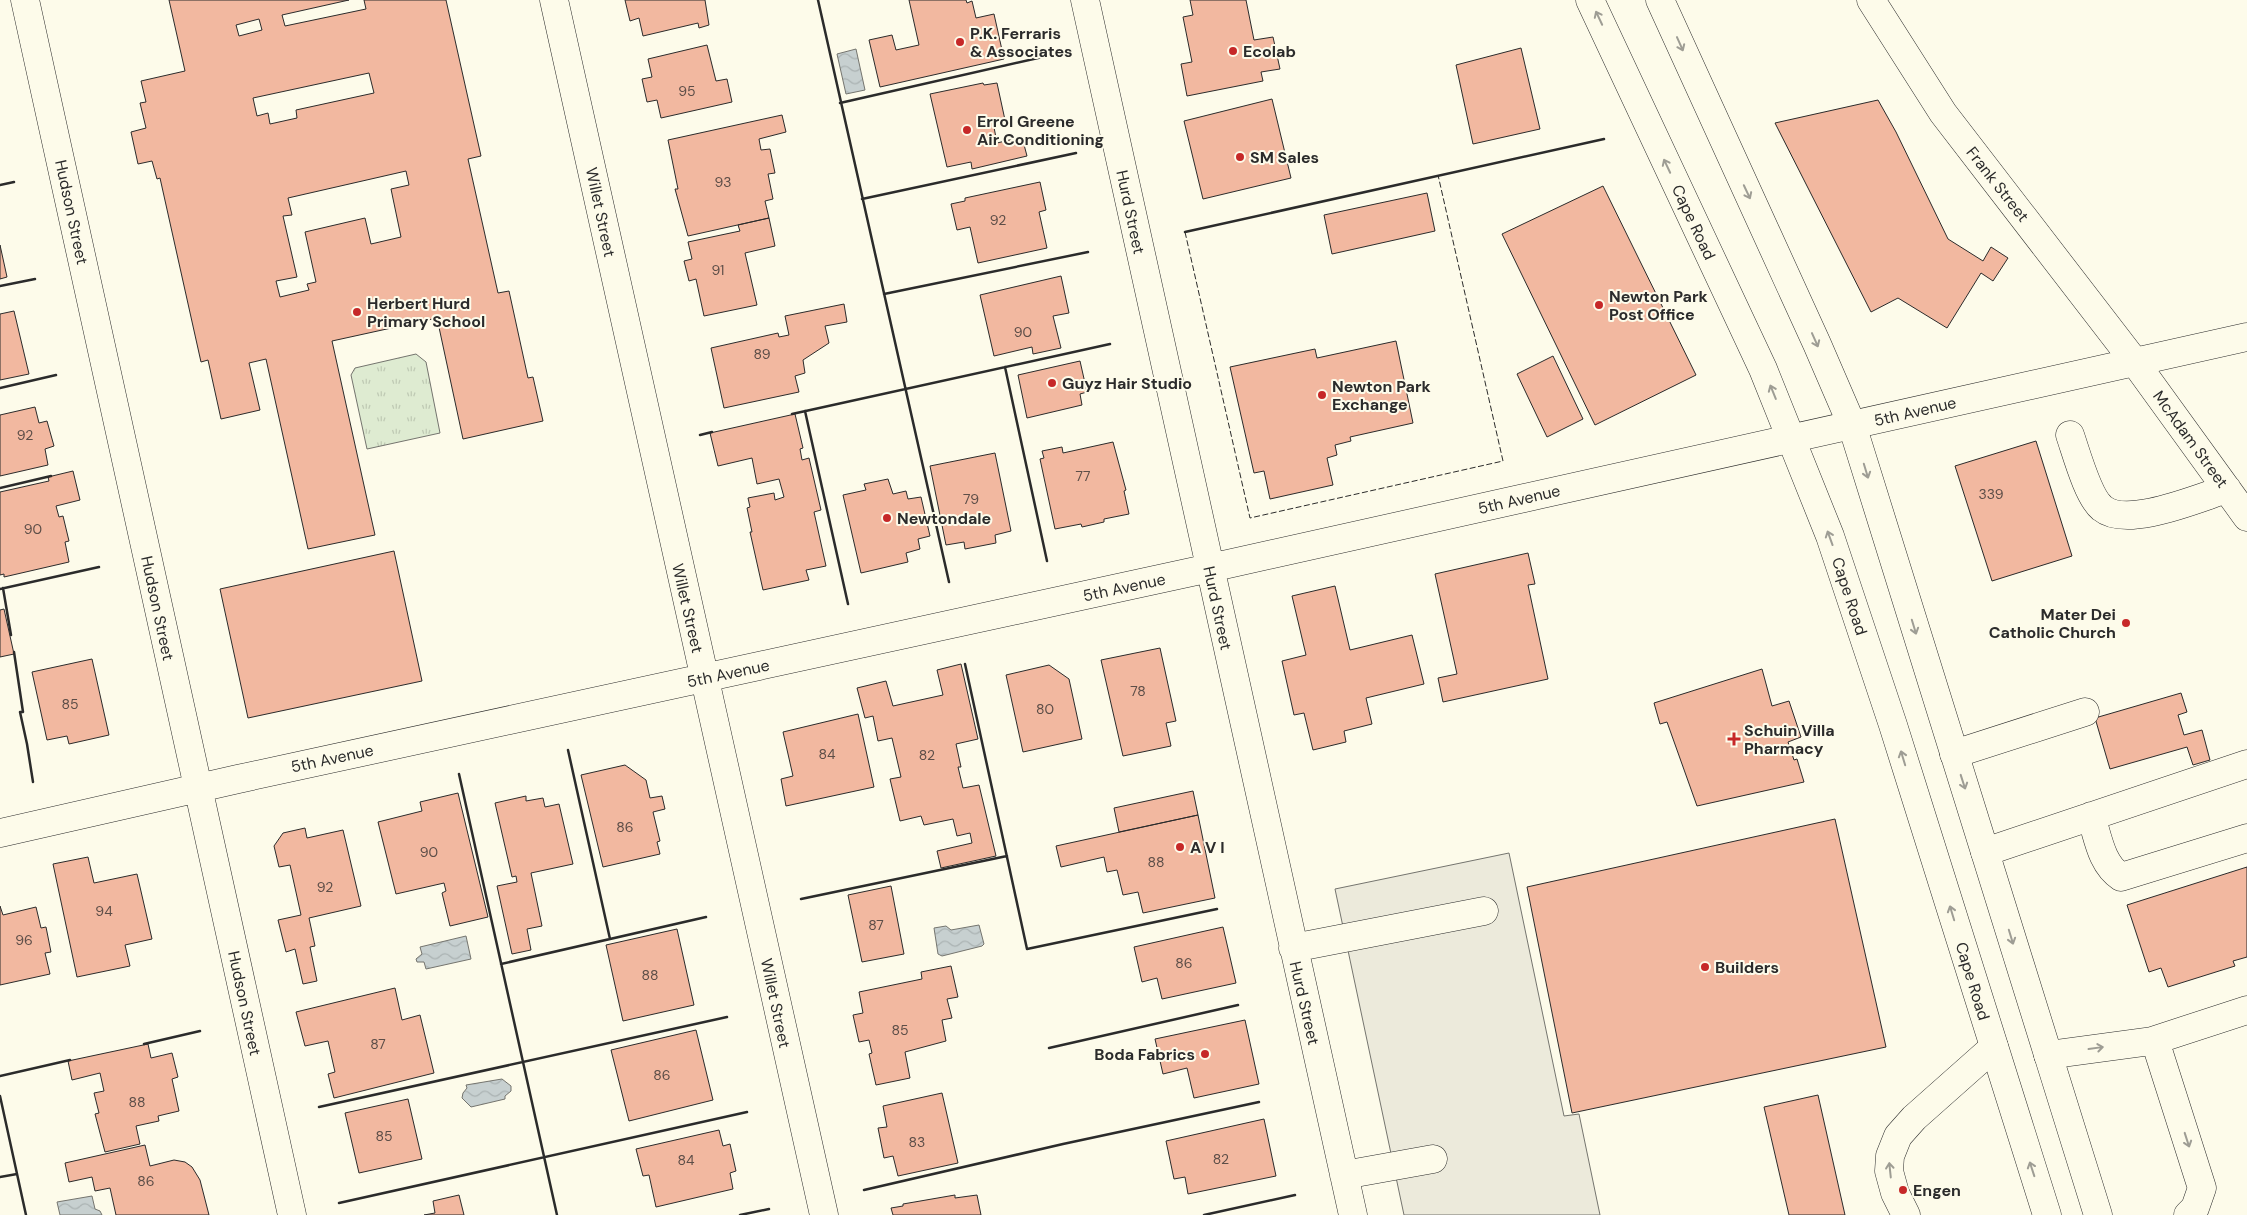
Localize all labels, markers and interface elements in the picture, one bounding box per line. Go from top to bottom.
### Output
one-way arrow [1593,11,1603,26]
place label: P.K. Ferraris & Associates [970,23,1073,62]
marker: P.K. Ferraris & Associates [954,36,966,48]
one-way arrow [1676,36,1686,51]
place label: Ecolab [1243,41,1296,62]
marker: Ecolab [1227,45,1239,57]
house number: 95 [678,82,696,100]
place label: Errol Greene Air Conditioning [977,111,1104,150]
marker: Errol Greene Air Conditioning [961,124,973,136]
street label: Frank Street [1962,142,2034,226]
place label: SM Sales [1250,147,1319,168]
marker: SM Sales [1234,151,1246,163]
street label: Hudson Street [50,158,93,266]
one-way arrow [1662,159,1671,174]
street label: Willet Street [581,165,620,259]
street label: Hurd Street [1111,168,1150,256]
house number: 93 [715,173,731,191]
street label: Cape Road [1667,181,1720,263]
one-way arrow [1743,184,1753,199]
house number: 92 [990,211,1006,229]
house number: 91 [712,261,724,279]
place label: Newton Park Post Office [1609,286,1708,325]
place label: Herbert Hurd Primary School [367,293,485,332]
marker: Newton Park Post Office [1593,299,1605,311]
marker: Herbert Hurd Primary School [351,306,363,318]
house number: 90 [1014,323,1032,341]
one-way arrow [1811,332,1821,347]
house number: 89 [754,345,771,363]
place label: Guyz Hair Studio [1062,373,1192,394]
place label: Newton Park Exchange [1332,376,1431,415]
marker: Guyz Hair Studio [1046,377,1058,389]
one-way arrow [1767,385,1777,400]
street label: McAdam Street [2148,386,2233,492]
marker: Newton Park Exchange [1316,389,1328,401]
street label: 5th Avenue [1872,392,1958,431]
house number: 92 [17,426,33,444]
one-way arrow [1862,463,1872,479]
house number: 77 [1076,467,1090,485]
street label: 5th Avenue [1476,480,1562,519]
house number: 339 [1979,485,2004,503]
house number: 79 [963,490,979,508]
place label: Newtondale [897,508,991,529]
marker: Newtondale [881,512,893,524]
house number: 90 [24,520,42,538]
one-way arrow [1825,530,1834,546]
street label: Hudson Street [136,554,179,662]
street label: Cape Road [1827,554,1872,638]
street label: Willet Street [667,561,708,655]
street label: Hurd Street [1198,564,1237,652]
street label: 5th Avenue [1081,569,1167,606]
place label: Mater Dei Catholic Church [1989,604,2116,643]
marker: Mater Dei Catholic Church [2120,617,2132,629]
one-way arrow [1910,618,1920,634]
street label: 5th Avenue [685,655,771,692]
house number: 78 [1130,682,1146,700]
house number: 85 [61,695,79,713]
house number: 80 [1036,700,1054,718]
place label: Schuin Villa Pharmacy [1744,720,1835,759]
marker: Schuin Villa Pharmacy [1728,733,1740,745]
street label: 5th Avenue [289,740,375,777]
house number: 84 [818,745,836,763]
house number: 82 [919,746,935,764]
one-way arrow [1898,751,1908,767]
one-way arrow [1958,773,1968,789]
house number: 86 [616,818,634,836]
place label: A V I [1190,837,1225,858]
marker: A V I [1174,841,1186,853]
house number: 90 [420,843,438,861]
house number: 88 [1147,853,1165,871]
house number: 92 [317,878,333,896]
house number: 94 [95,902,113,920]
one-way arrow [1946,906,1956,922]
house number: 87 [868,916,884,934]
one-way arrow [2007,928,2017,944]
house number: 96 [15,931,33,949]
street label: Cape Road [1951,939,1994,1023]
street label: Hudson Street [223,949,266,1057]
house number: 86 [1175,954,1193,972]
street label: Willet Street [756,956,795,1050]
place label: Builders [1715,957,1779,978]
street label: Hurd Street [1285,959,1324,1047]
marker: Builders [1699,961,1711,973]
house number: 88 [641,966,659,984]
house number: 85 [891,1021,909,1039]
house number: 87 [370,1035,386,1053]
one-way arrow [2088,1042,2104,1052]
place label: Boda Fabrics [1094,1044,1195,1065]
marker: Boda Fabrics [1199,1048,1211,1060]
house number: 86 [653,1066,671,1084]
house number: 88 [128,1093,146,1111]
house number: 85 [375,1127,393,1145]
one-way arrow [2182,1132,2192,1148]
house number: 83 [909,1133,925,1151]
house number: 82 [1213,1150,1229,1168]
house number: 84 [677,1151,695,1169]
one-way arrow [2027,1161,2037,1177]
one-way arrow [1886,1162,1895,1178]
house number: 86 [137,1172,155,1190]
place label: Engen [1913,1180,1961,1201]
marker: Engen [1897,1184,1909,1196]

